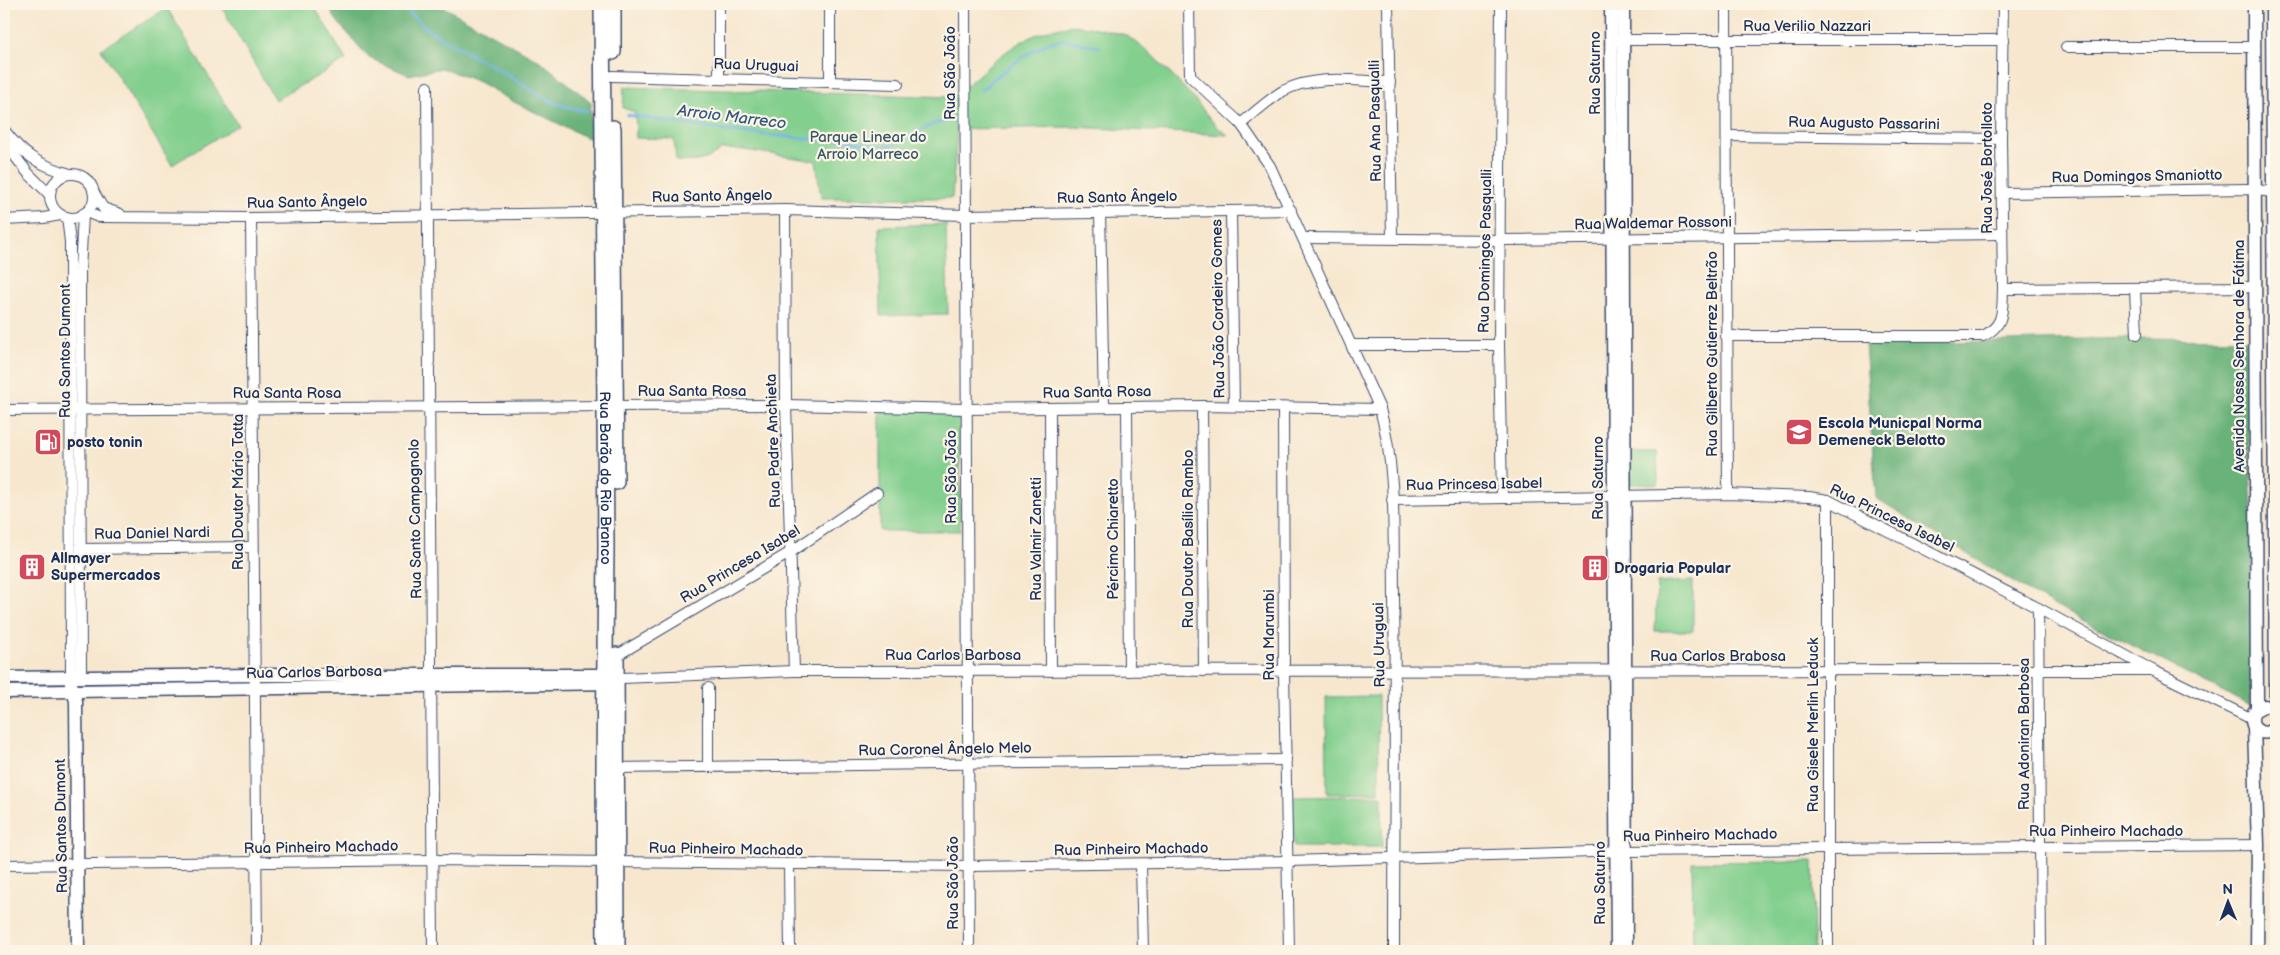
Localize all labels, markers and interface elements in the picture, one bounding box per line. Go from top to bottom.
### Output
street label: Rua Verilio Nazzari [1743,17,1871,36]
street label: Rua São João [941,26,960,120]
street label: Rua Saturno [1586,31,1605,115]
street label: Rua Uruguai [713,55,799,76]
street label: Rua Ana Pasqualli [1365,60,1386,182]
water label: Arroio Marreco [675,101,787,134]
street label: Rua José Bortolloto [1978,102,1997,234]
street label: Rua Augusto Passarini [1788,113,1940,134]
park label: Parque Linear do Arroio Marreco [809,128,927,164]
street label: Rua Domingos Smaniotto [2051,166,2223,187]
street label: Rua Domingos Pasqualli [1475,169,1496,333]
street label: Rua Santo Ângelo [651,186,773,207]
street label: Rua Santo Ângelo [1056,187,1178,208]
street label: Rua Santo Ângelo [246,192,368,213]
street label: Rua Waldemar Rossoni [1574,213,1732,234]
street label: Rua João Cordeiro Gomes [1207,219,1230,399]
street label: Avenida Nossa Senhora de Fátima [2230,239,2249,473]
street label: Rua Gilberto Gutierrez Beltrão [1703,251,1722,457]
street label: Rua Santos Dumont [56,283,75,418]
street label: Rua Padre Anchieta [762,373,785,509]
street label: Rua Santa Rosa [637,382,747,401]
street label: Rua Santa Rosa [1042,382,1152,403]
street label: Rua Santa Rosa [232,384,342,403]
street label: Rua Barão do Rio Branco [595,391,615,565]
street label: Rua Doutor Mário Totta [229,414,248,570]
place label: Escola Municpal Norma Demeneck Belotto [1818,414,1982,450]
school or university icon: Escola Municpal Norma Demeneck Belotto [1784,417,1814,447]
fuel station icon: posto tonin [33,427,63,457]
street label: Rua São João [942,430,961,524]
place label: posto tonin [67,433,143,452]
street label: Rua Saturno [1589,436,1608,520]
street label: Rua Santo Campagnolo [405,439,426,599]
street label: Rua Doutor Basílio Rambo [1179,450,1198,628]
street label: Rua Princesa Isabel [1406,474,1542,495]
street label: Rua Valmir Zanetti [1027,477,1046,601]
street label: Pércimo Chiaretto [1104,478,1123,600]
street label: Rua Princesa Isabel [1826,480,1957,557]
street label: Rua Princesa Isabel [677,521,804,608]
street label: Rua Daniel Nardi [94,523,210,544]
place label: Allmayer Supermercados [50,549,160,585]
building icon: Allmayer Supermercados [17,552,47,582]
building icon: Drogaria Popular [1580,553,1610,583]
place label: Drogaria Popular [1614,559,1732,578]
street label: Rua Marumbi [1260,589,1279,681]
street label: Rua Uruguai [1369,602,1390,688]
street label: Rua Gisele Merlin Leduck [1804,637,1823,812]
street label: Rua Carlos Barbosa [885,646,1021,665]
street label: Rua Carlos Brabosa [1650,647,1786,666]
street label: Rua Adoniran Barbosa [2015,658,2034,810]
street label: Rua Carlos Barbosa [246,662,382,683]
street label: Rua Coronel Ângelo Melo [858,738,1032,761]
street label: Rua Santos Dumont [51,758,72,894]
street label: Rua Pinheiro Machado [2029,822,2183,841]
street label: Rua Pinheiro Machado [1623,825,1777,846]
street label: Rua São João [944,836,963,930]
street label: Rua Pinheiro Machado [244,837,398,858]
street label: Rua Pinheiro Machado [649,839,803,860]
street label: Rua Pinheiro Machado [1054,839,1208,860]
street label: Rua Saturno [1591,841,1610,925]
north arrow [2202,878,2252,928]
text: N [2222,881,2233,898]

